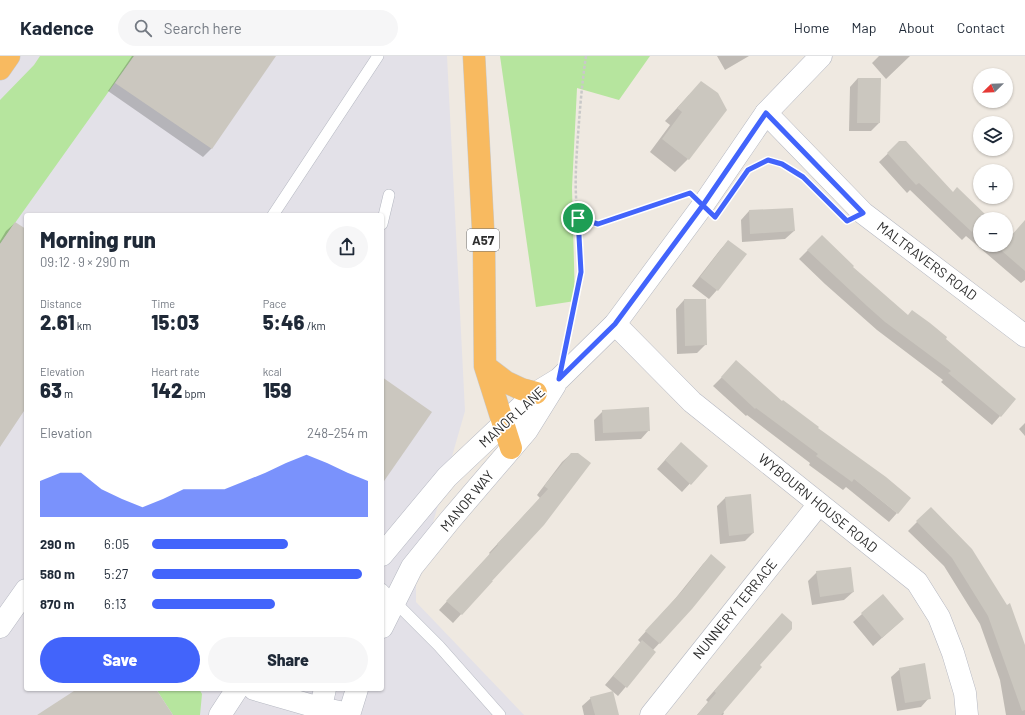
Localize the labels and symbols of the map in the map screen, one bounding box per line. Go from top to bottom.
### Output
north arrow [973,68,1013,108]
pin [561,201,595,235]
street label: MALTRAVERS ROAD [874,218,981,304]
road number: A57 [467,229,499,251]
street label: MANOR LANE [475,383,548,451]
street label: WYBOURN HOUSE ROAD [755,449,881,556]
street label: MANOR WAY [436,467,497,535]
street label: NUNNERY TERRACE [689,555,780,662]

